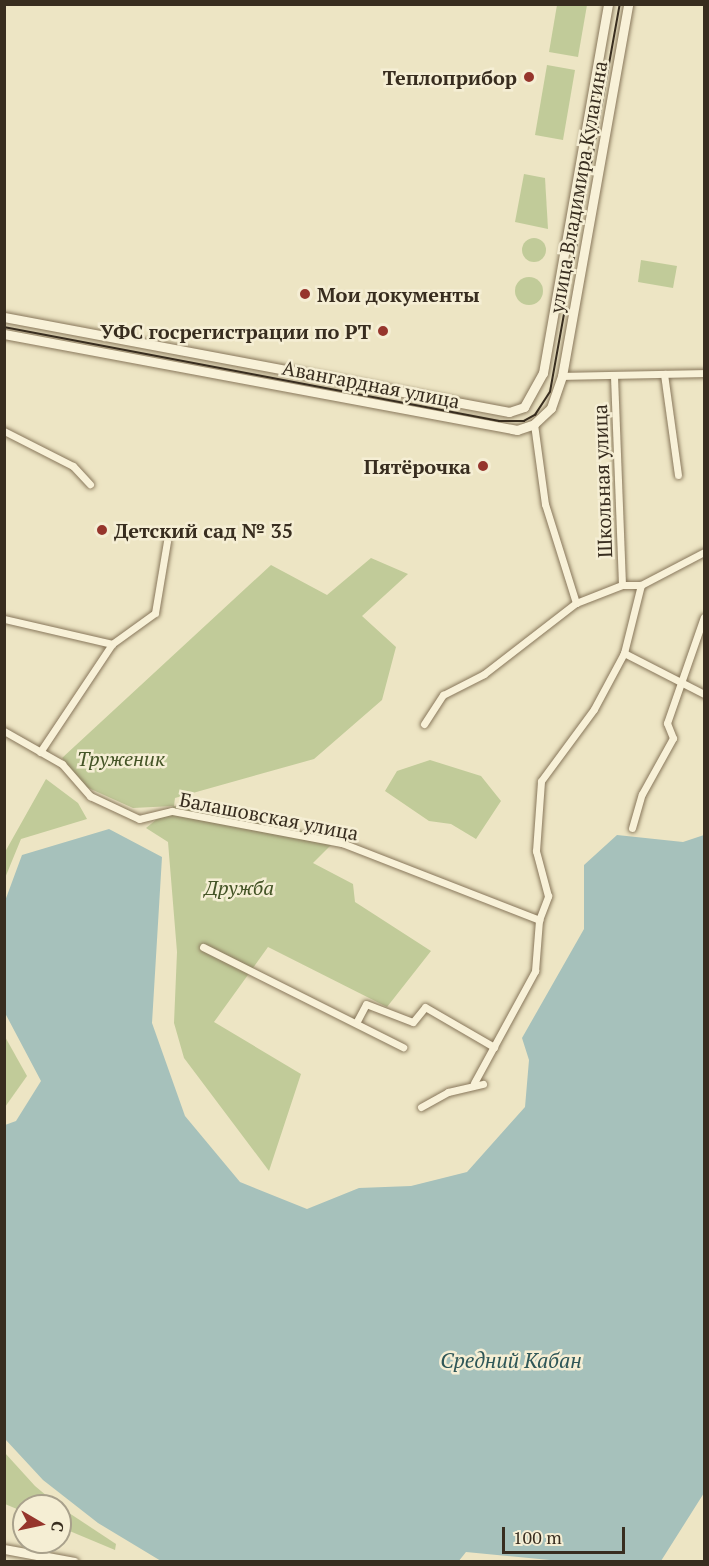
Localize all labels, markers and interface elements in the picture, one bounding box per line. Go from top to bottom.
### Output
street label: улица Владимира Кулагина [544,59,612,315]
place label: Теплоприбор [383,65,517,89]
marker: Теплоприбор [522,70,536,84]
place label: Мои документы [317,282,480,306]
marker: Мои документы [298,287,312,301]
place label: УФС госрегистрации по РТ [100,319,371,343]
marker: УФС госрегистрации по РТ [376,324,390,338]
street label: Авангардная улица [280,355,462,413]
street label: Школьная улица [587,404,617,558]
place label: Пятёрочка [364,454,471,478]
marker: Пятёрочка [476,459,490,473]
place label: Детский сад № 35 [114,518,293,542]
marker: Детский сад № 35 [95,523,109,537]
park label: Труженик [77,746,165,770]
street label: Балашовская улица [177,787,361,845]
park label: Дружба [204,875,274,899]
water label: Средний Кабан [440,1347,582,1373]
north arrow [12,1494,72,1554]
scale bar [505,1515,628,1553]
text: С [46,1520,69,1533]
text: 100 m [513,1525,562,1549]

